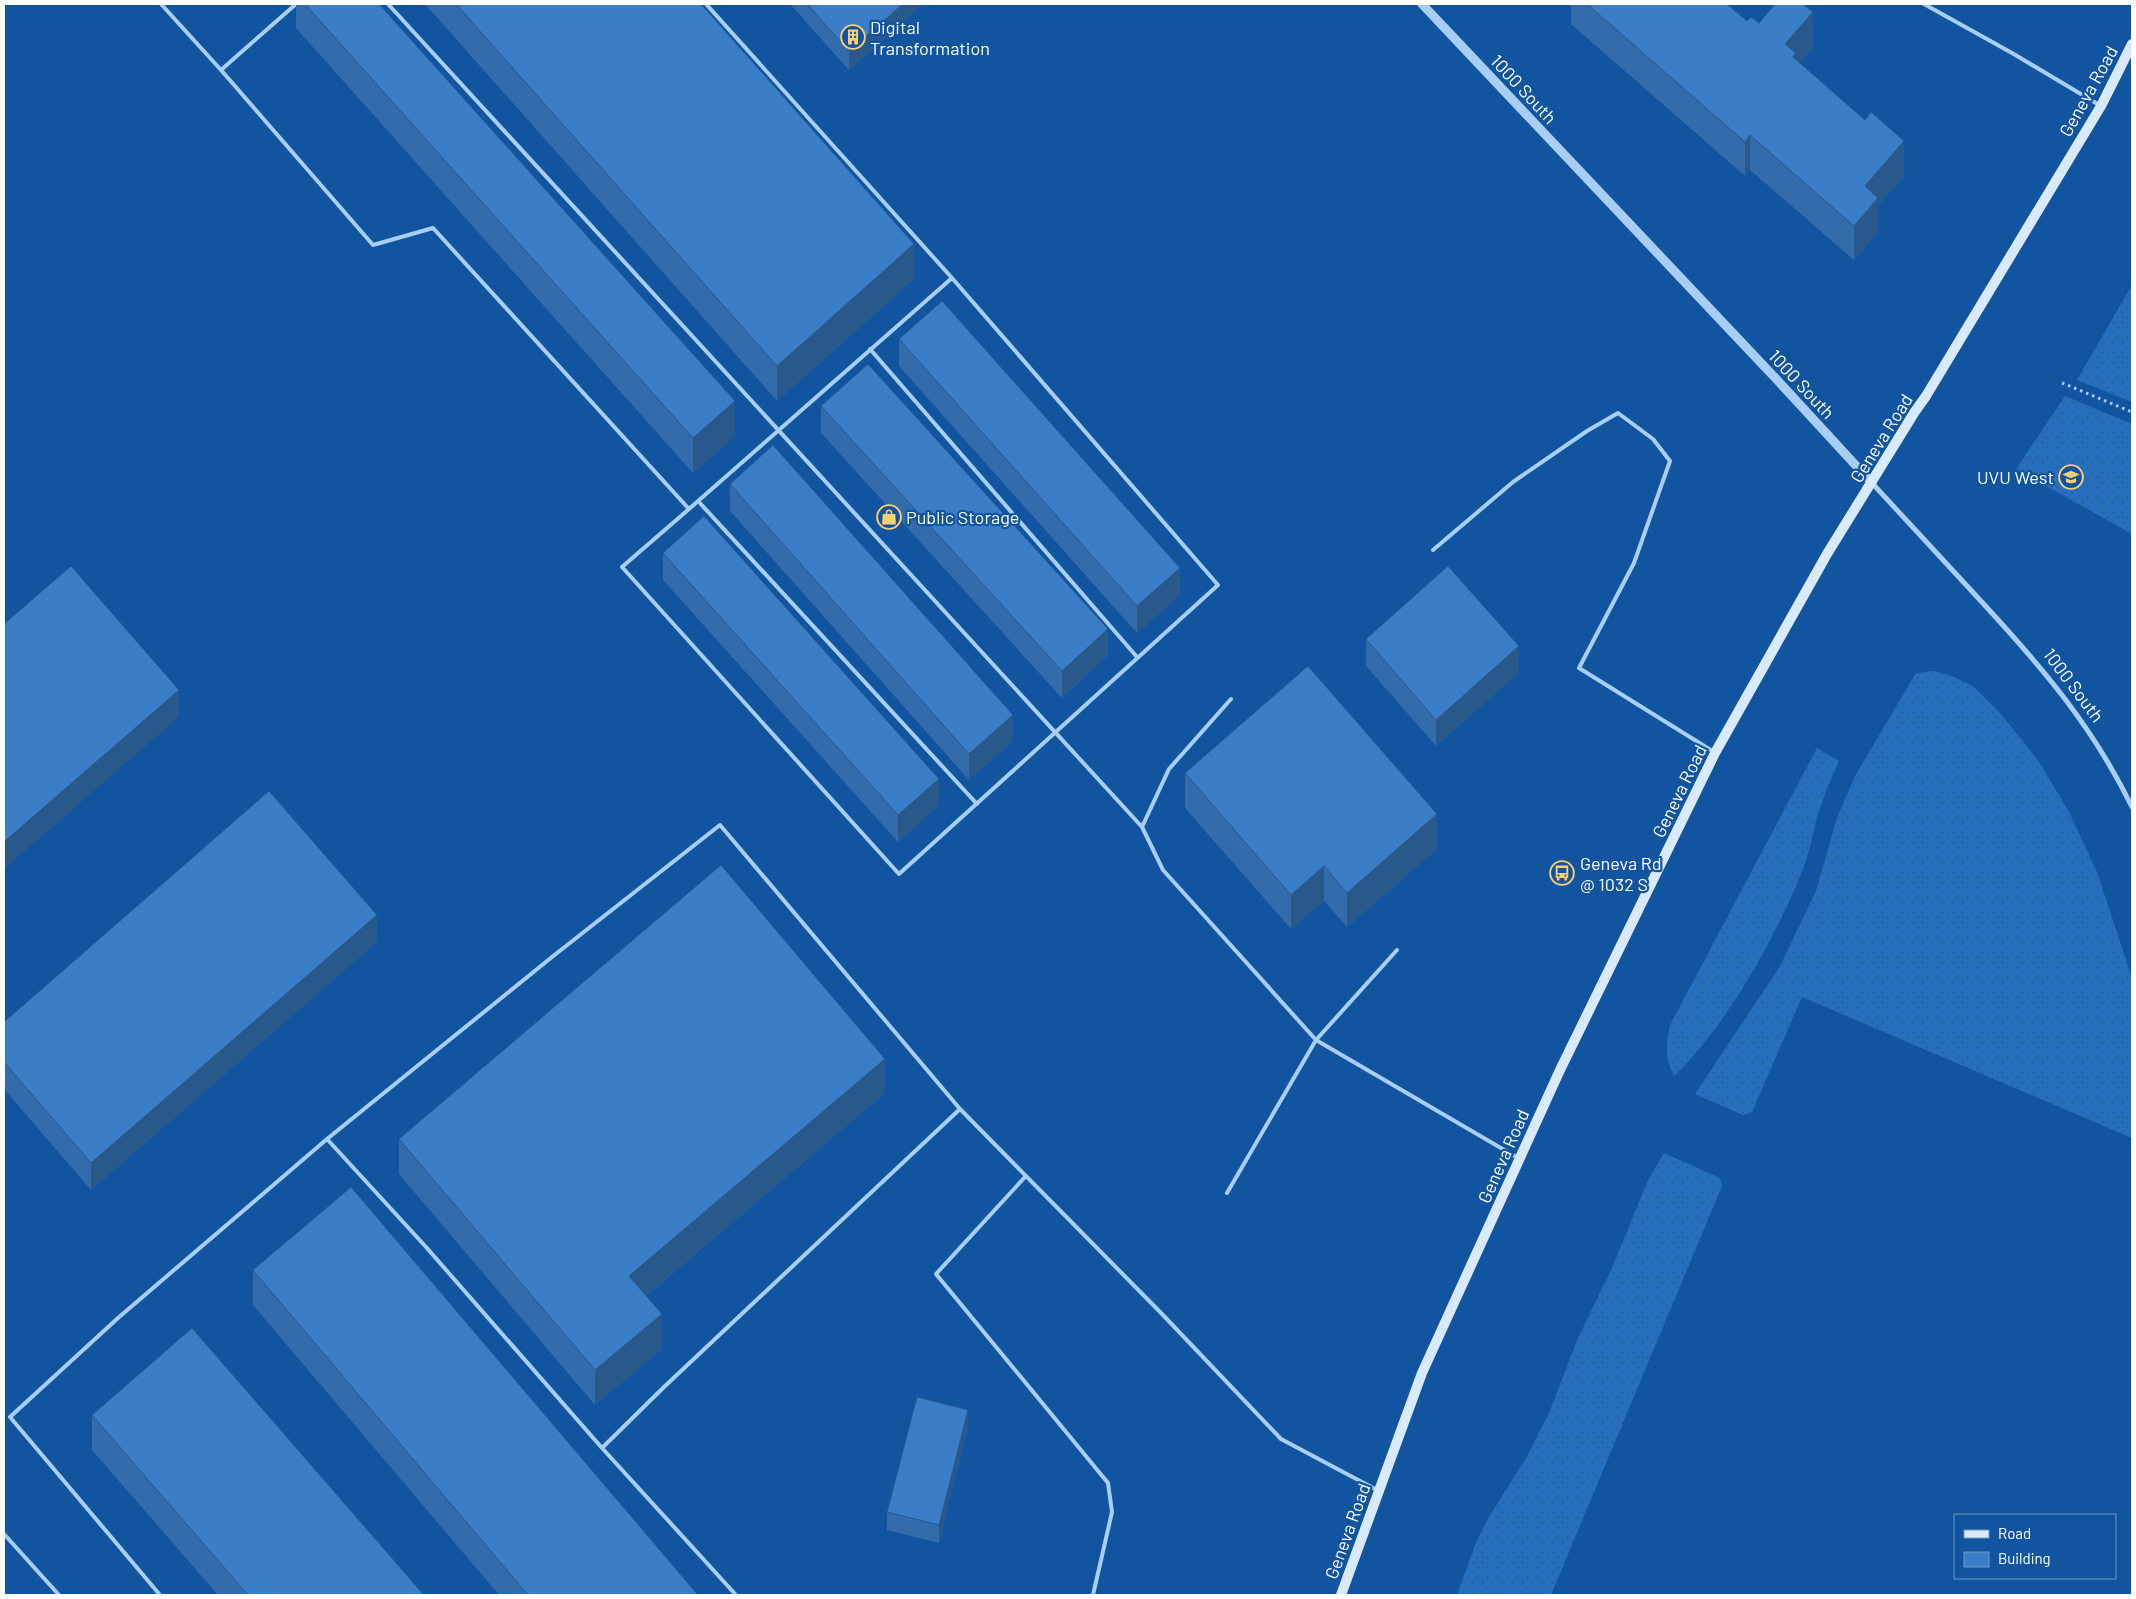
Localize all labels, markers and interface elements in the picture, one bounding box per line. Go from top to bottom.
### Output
place label: Digital Transformation [870,16,990,59]
building icon: Digital Transformation [840,24,866,50]
street label: Geneva Road [2054,42,2122,140]
street label: 1000 South [1486,50,1562,128]
street label: 1000 South [1764,345,1840,423]
street label: Geneva Road [1845,390,1917,486]
school or university icon: UVU West [2058,464,2084,490]
place label: UVU West [1977,466,2054,488]
shop icon: Public Storage [876,504,902,530]
place label: Public Storage [906,506,1019,528]
street label: 1000 South [2039,644,2109,726]
street label: Geneva Road [1647,741,1711,841]
place label: Geneva Rd @ 1032 S [1580,852,1662,895]
bus stop icon: Geneva Rd @ 1032 S [1549,860,1575,886]
street label: Geneva Road [1473,1106,1533,1206]
street label: Geneva Road [1319,1480,1375,1582]
legend [1954,1514,2116,1579]
text: Road [1998,1524,2031,1542]
text: Building [1998,1549,2051,1567]

